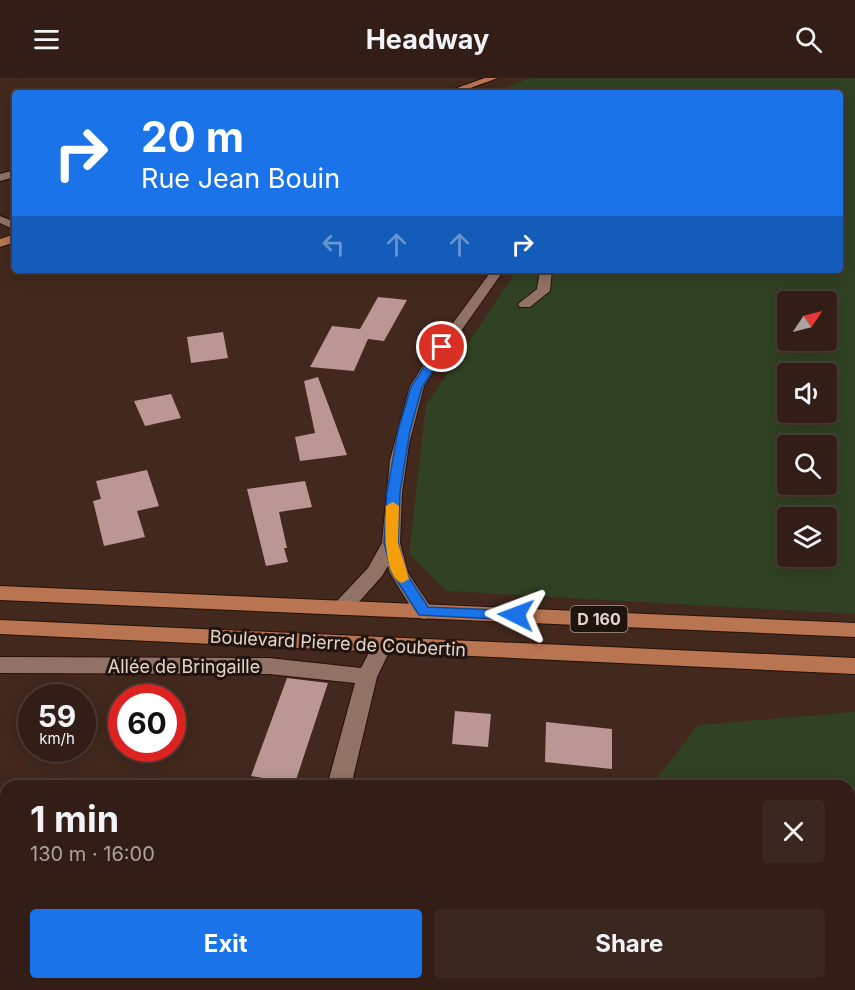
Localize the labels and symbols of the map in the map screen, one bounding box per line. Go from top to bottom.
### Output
north arrow [777,291,837,351]
pin [416,321,467,372]
position arrow [484,583,548,647]
road number: D 160 [570,606,628,632]
street label: Boulevard Pierre de Coubertin [209,626,467,660]
street label: Allée de Bringaille [108,656,260,677]
speed limit sign: 60 [108,684,186,762]

